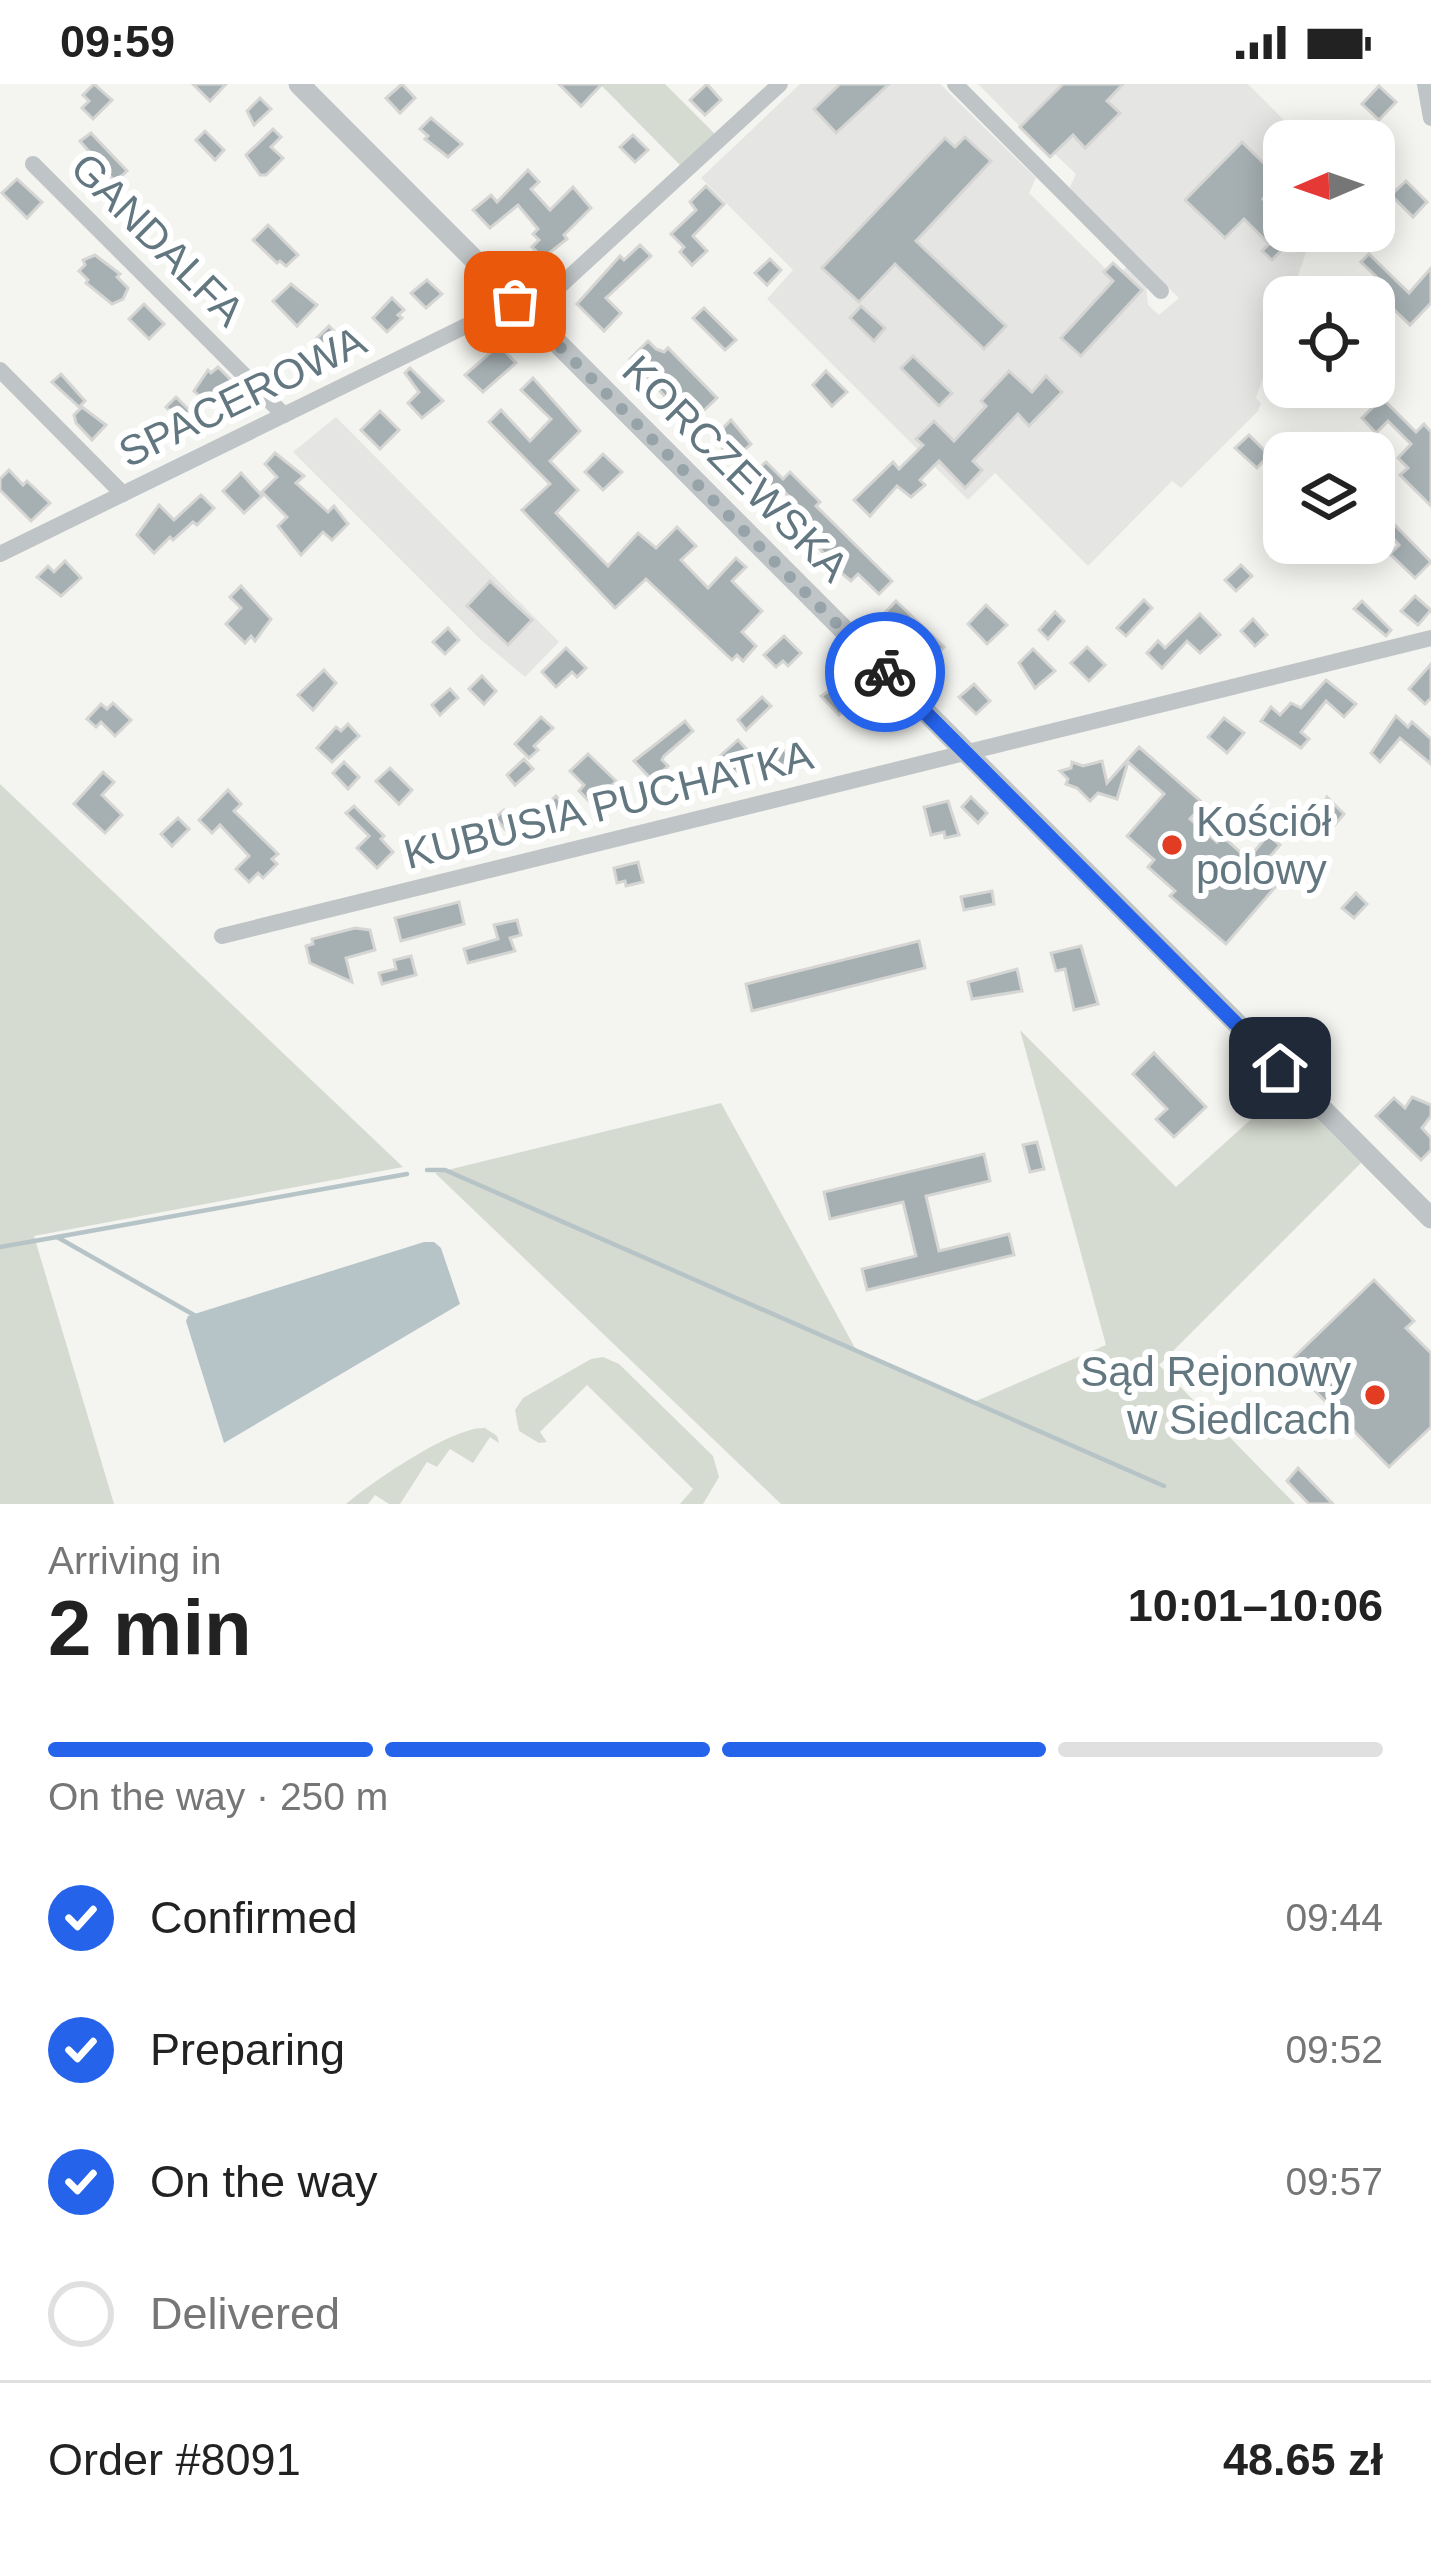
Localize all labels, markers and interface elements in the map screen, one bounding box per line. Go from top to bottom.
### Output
text: 09:59 [60,16,175,67]
north arrow [1263,120,1395,252]
map controls [1263,120,1395,564]
street label: GANDALFA [62,144,253,335]
pin [464,251,566,353]
icon: bag [482,269,548,335]
button: locate [1263,276,1395,408]
street label: SPACEROWA [111,317,373,476]
street label: KORCZEWSKA [613,346,858,591]
button: layers [1263,432,1395,564]
courier [825,612,945,732]
icon: bike [852,639,918,705]
street label: KUBUSIA PUCHATKA [399,731,817,878]
place label: Kościół polowy [1196,798,1332,893]
marker: Kościół polowy [1159,832,1185,858]
pin [1229,1017,1331,1119]
icon: home [1247,1035,1313,1101]
place label: Sąd Rejonowy w Siedlcach [1080,1348,1351,1443]
marker: Sąd Rejonowy w Siedlcach [1362,1382,1388,1408]
text: Arriving in [48,1539,221,1582]
text: 10:01–10:06 [1128,1580,1383,1631]
text: 2 min [48,1584,252,1672]
text: On the way · 250 m [48,1775,388,1818]
icon: check [48,1885,114,1951]
text: Confirmed [150,1892,358,1943]
text: 09:44 [1285,1896,1383,1939]
icon: check [48,2017,114,2083]
text: Preparing [150,2024,345,2075]
text: 09:52 [1285,2028,1383,2071]
icon: check [48,2149,114,2215]
text: On the way [150,2156,378,2207]
text: 09:57 [1285,2160,1383,2203]
text: Delivered [150,2288,340,2339]
text: Order #8091 [48,2434,301,2485]
text: 48.65 zł [1223,2434,1383,2485]

